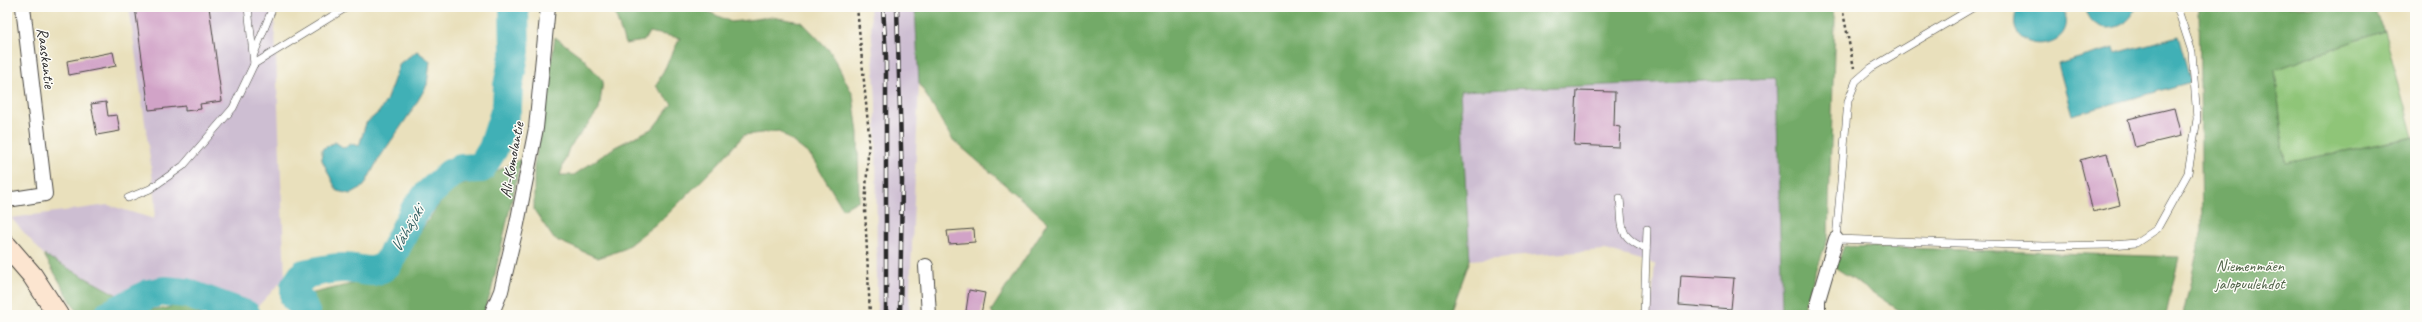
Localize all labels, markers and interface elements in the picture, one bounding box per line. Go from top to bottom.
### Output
street label: Raaskantie [32,27,60,91]
street label: Ali-Komolantie [496,119,529,199]
water label: Vähäjoki [385,199,430,256]
park label: Niemenmäen jalopuulehdot [2213,256,2286,294]

